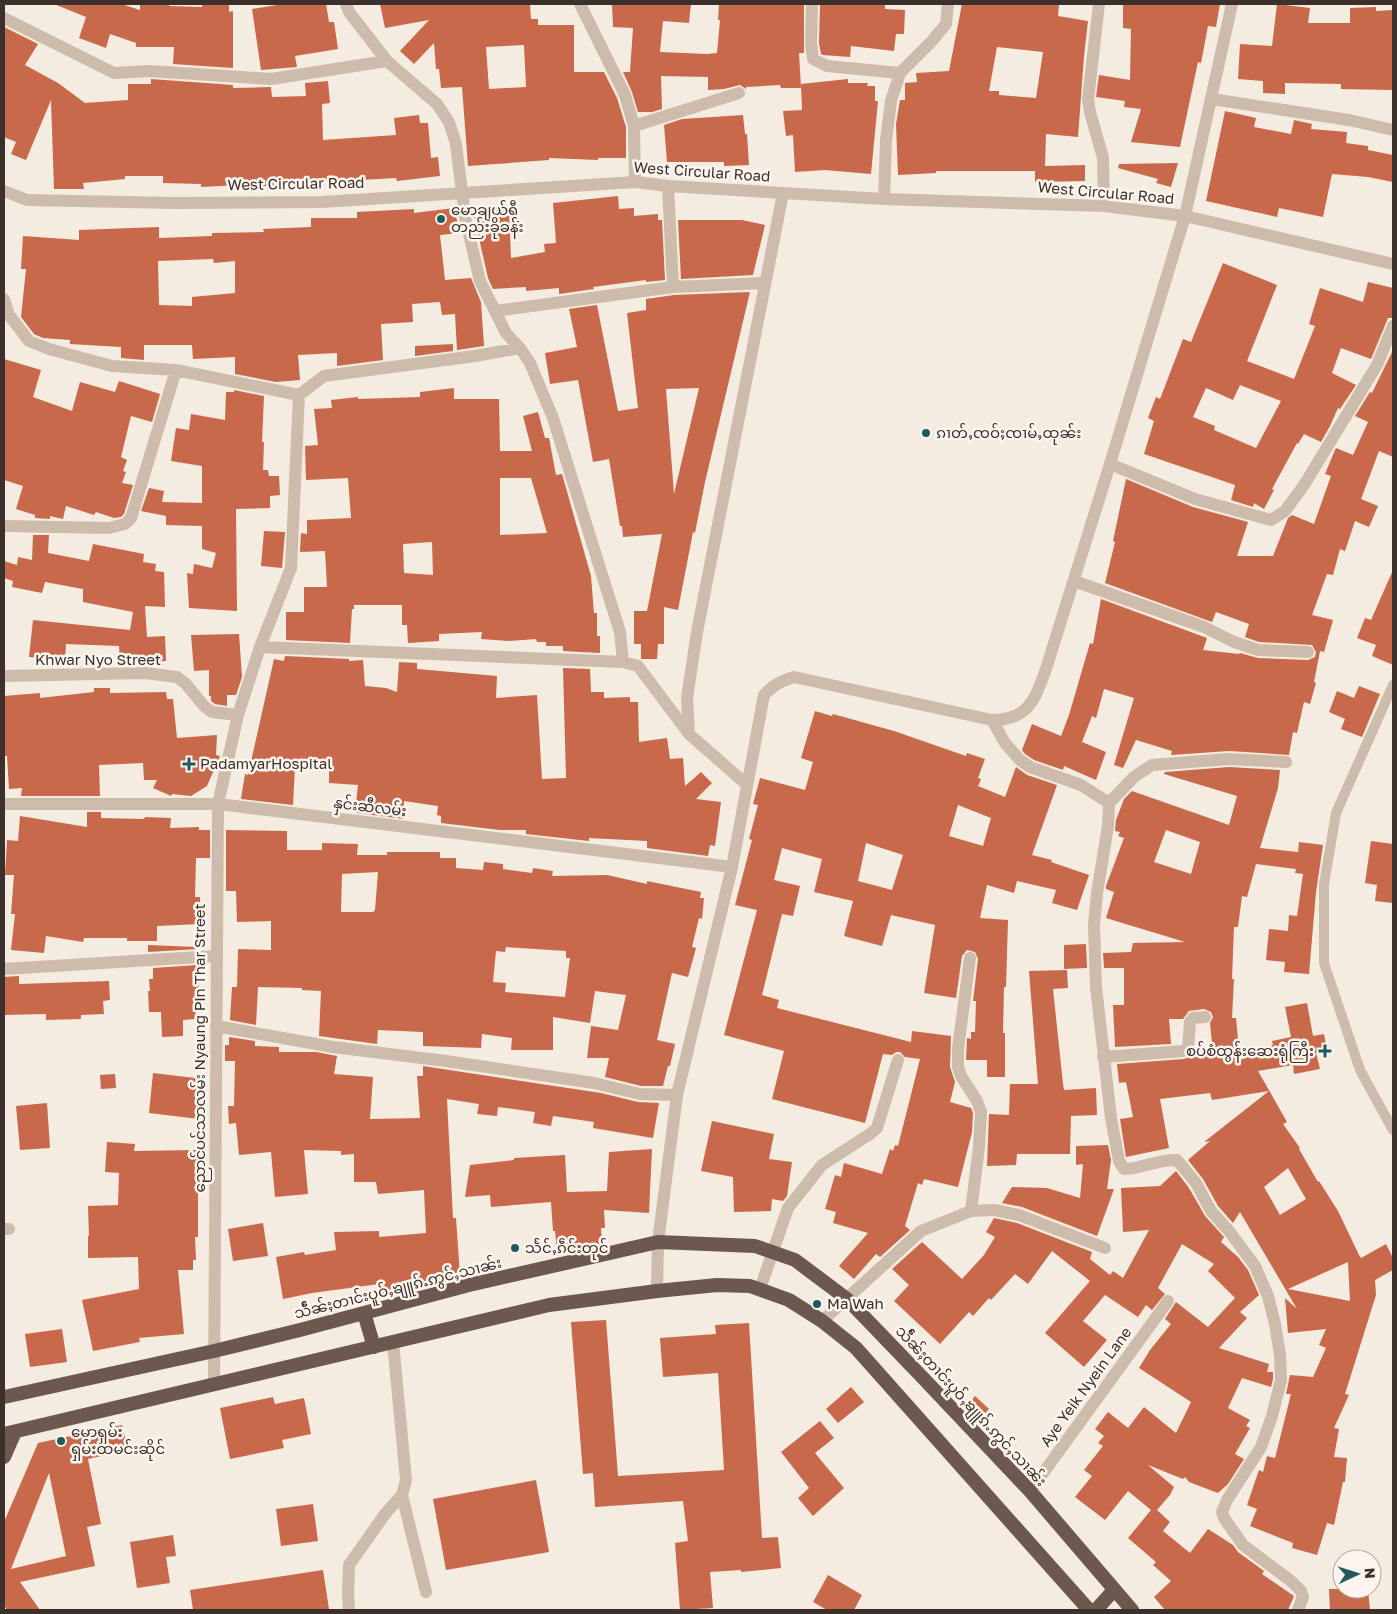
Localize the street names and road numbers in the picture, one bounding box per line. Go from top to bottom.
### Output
street label: West Circular Road [633,157,771,185]
street label: West Circular Road [227,173,365,193]
street label: West Circular Road [1037,177,1175,207]
street label: Khwar Nyo Street [35,650,161,668]
street label: နှင်းဆီလမ်း [332,793,408,823]
street label: ညောင်ပင်သာလမ်း Nyaung Pin Thar Street [190,904,212,1193]
street label: သဵႅၼ်ႈတၢင်းပူဝ်ႇၶျူၵ်ႉဢွင်ႇသၢၼ်း [292,1253,504,1325]
street label: သဵႅၼ်ႈတၢင်းပူဝ်ႇၶျူၵ်ႉဢွင်ႇသၢၼ်း [890,1321,1051,1492]
street label: Aye Yeik Nyein Lane [1036,1323,1135,1450]

